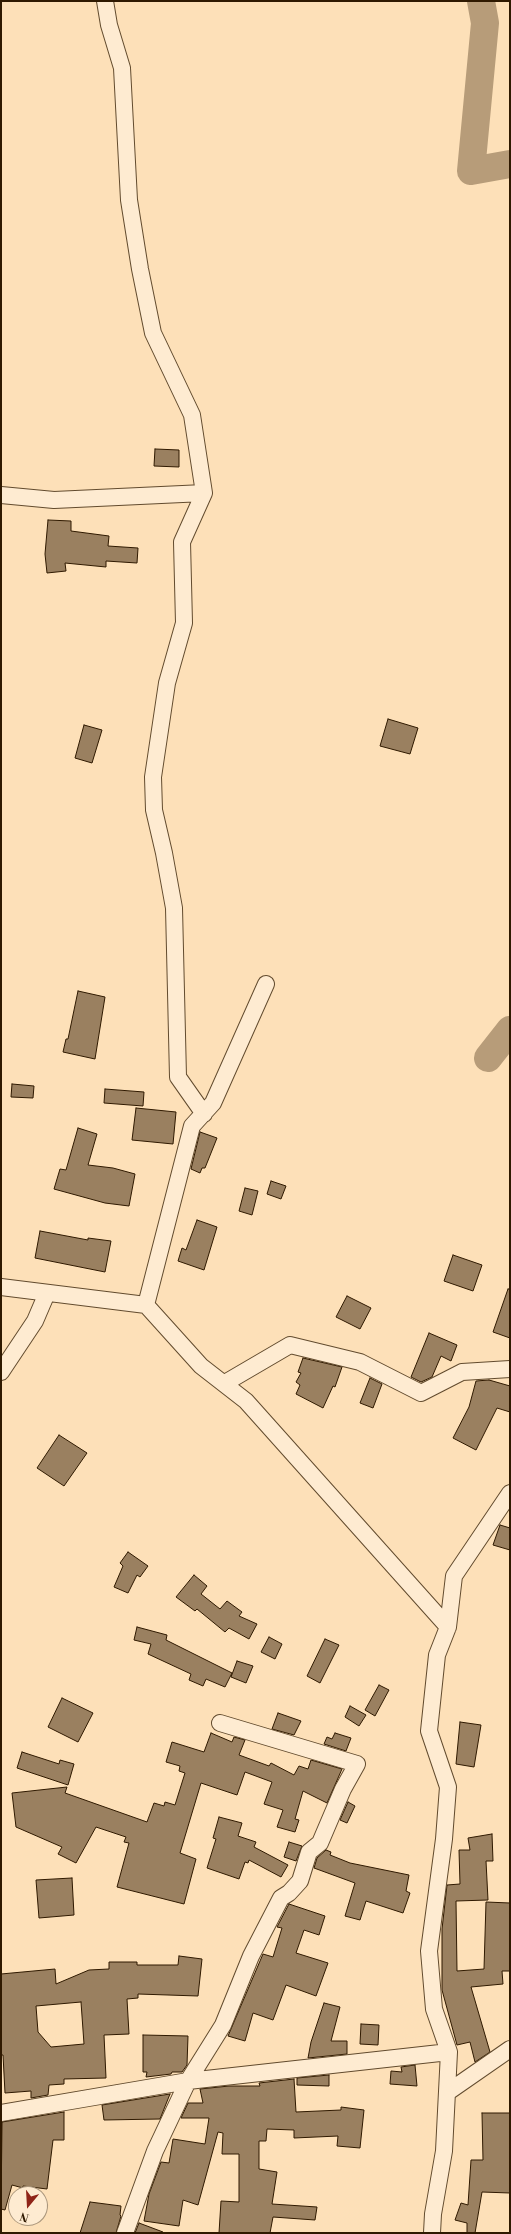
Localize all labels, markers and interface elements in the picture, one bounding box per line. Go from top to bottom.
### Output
north arrow [8,2186,48,2226]
text: N [18,2208,31,2224]

